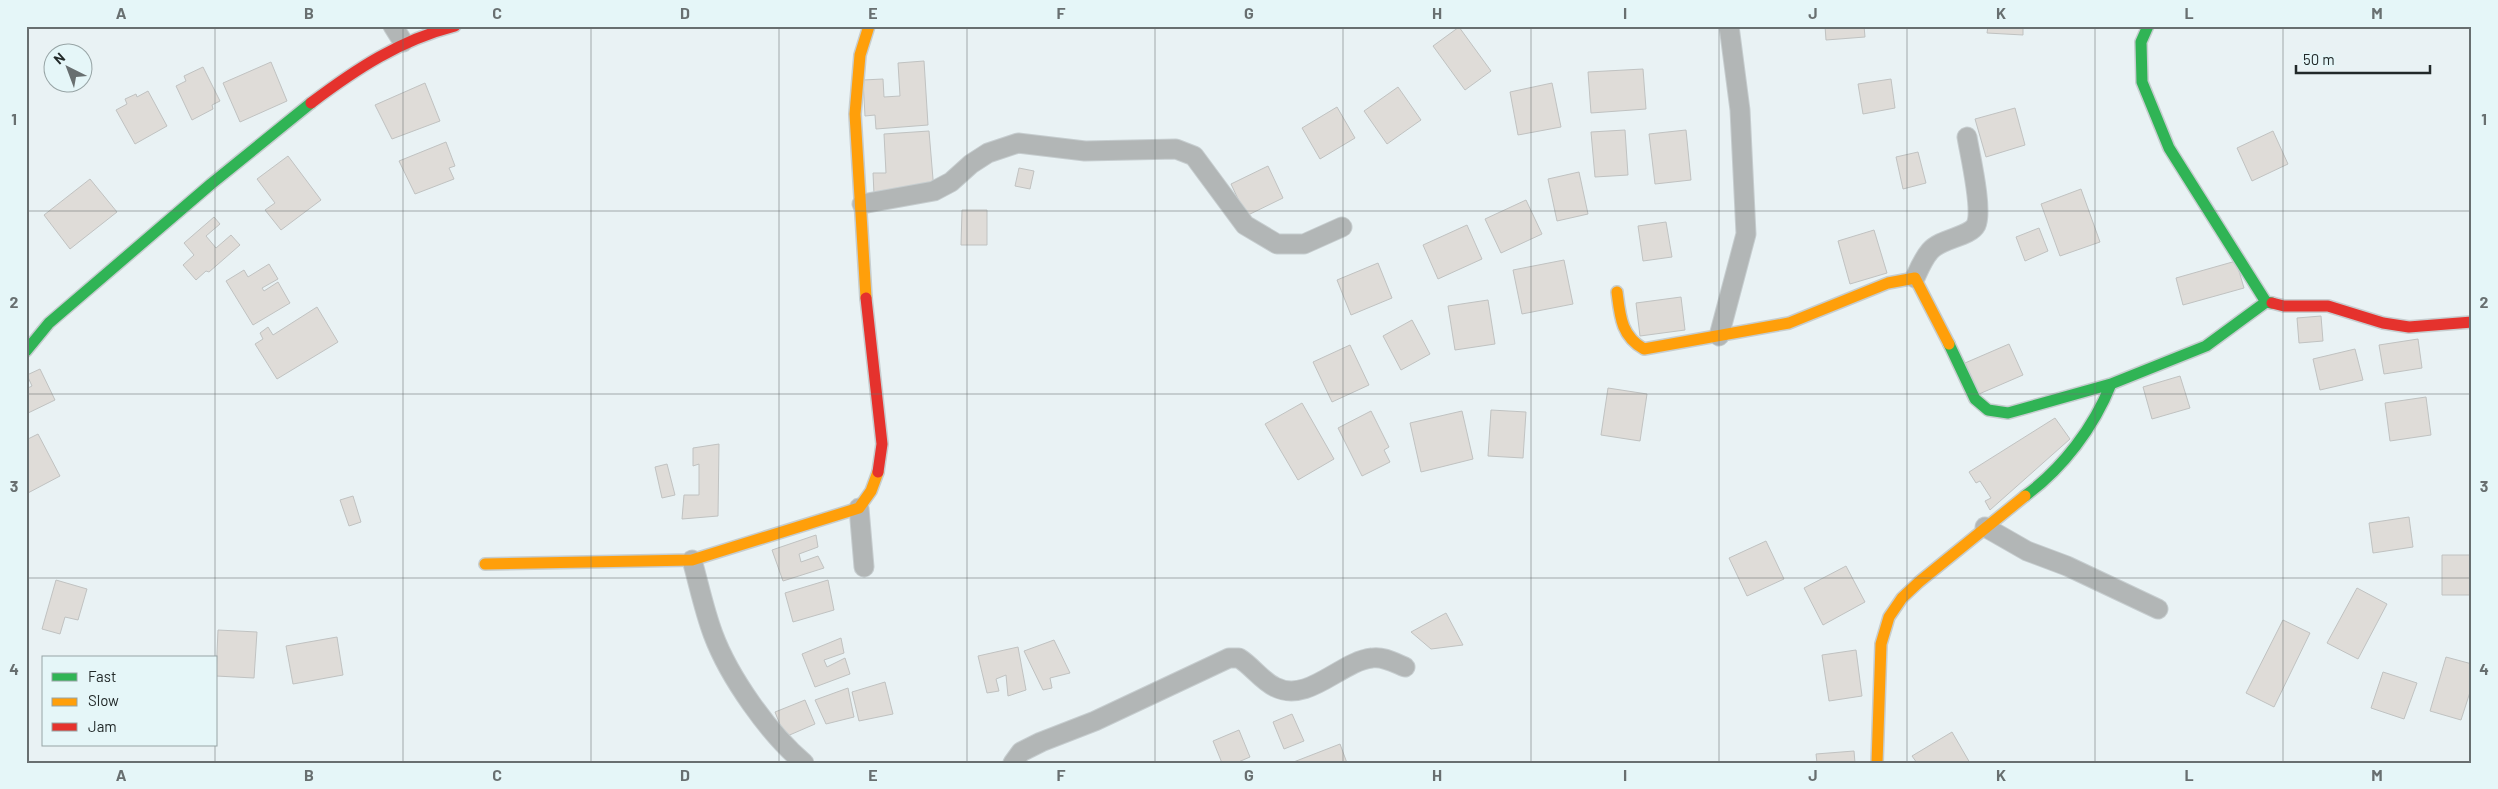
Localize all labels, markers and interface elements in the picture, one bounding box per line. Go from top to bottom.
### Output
text: A [116,3,127,22]
text: B [304,3,314,22]
text: C [492,3,502,22]
text: D [680,3,690,22]
text: E [868,3,878,22]
text: F [1057,3,1066,22]
text: G [1244,3,1254,22]
text: H [1432,3,1442,22]
text: I [1623,3,1627,22]
text: J [1808,3,1818,22]
text: K [1996,3,2006,22]
text: L [2184,3,2194,22]
text: M [2371,3,2383,22]
north arrow [42,42,92,92]
scale bar [2296,42,2429,74]
text: N [50,49,68,67]
text: 50 m [2303,50,2335,68]
text: 1 [11,109,17,128]
text: 1 [2481,109,2487,128]
text: 2 [10,292,19,311]
text: 2 [2480,292,2489,311]
text: 3 [10,476,18,495]
text: 3 [2480,476,2488,495]
legend [42,656,218,746]
text: 4 [9,659,19,678]
text: 4 [2479,659,2489,678]
text: Fast [88,667,116,685]
text: Slow [88,691,119,709]
text: Jam [88,717,117,735]
text: A [116,765,127,784]
text: B [304,765,314,784]
text: C [492,765,502,784]
text: D [680,765,690,784]
text: E [868,765,878,784]
text: F [1057,765,1066,784]
text: G [1244,765,1254,784]
text: H [1432,765,1442,784]
text: I [1623,765,1627,784]
text: J [1808,765,1818,784]
text: K [1996,765,2006,784]
text: L [2184,765,2194,784]
text: M [2371,765,2383,784]

